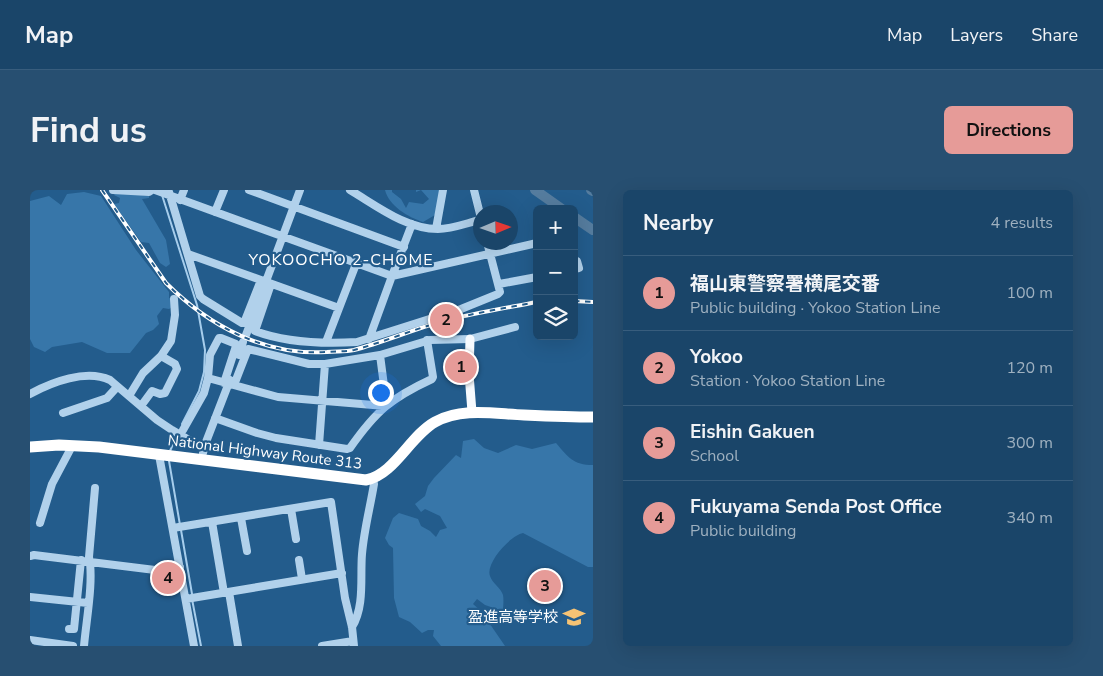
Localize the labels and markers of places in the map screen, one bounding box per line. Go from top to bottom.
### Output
pin: 2 [430,301,462,339]
pin: 1 [445,348,477,386]
pin: 4 [152,559,184,597]
pin: 3 [529,567,561,605]
school or university icon: 盈進高等学校 [561,604,587,630]
place label: 盈進高等学校 [468,607,558,627]

